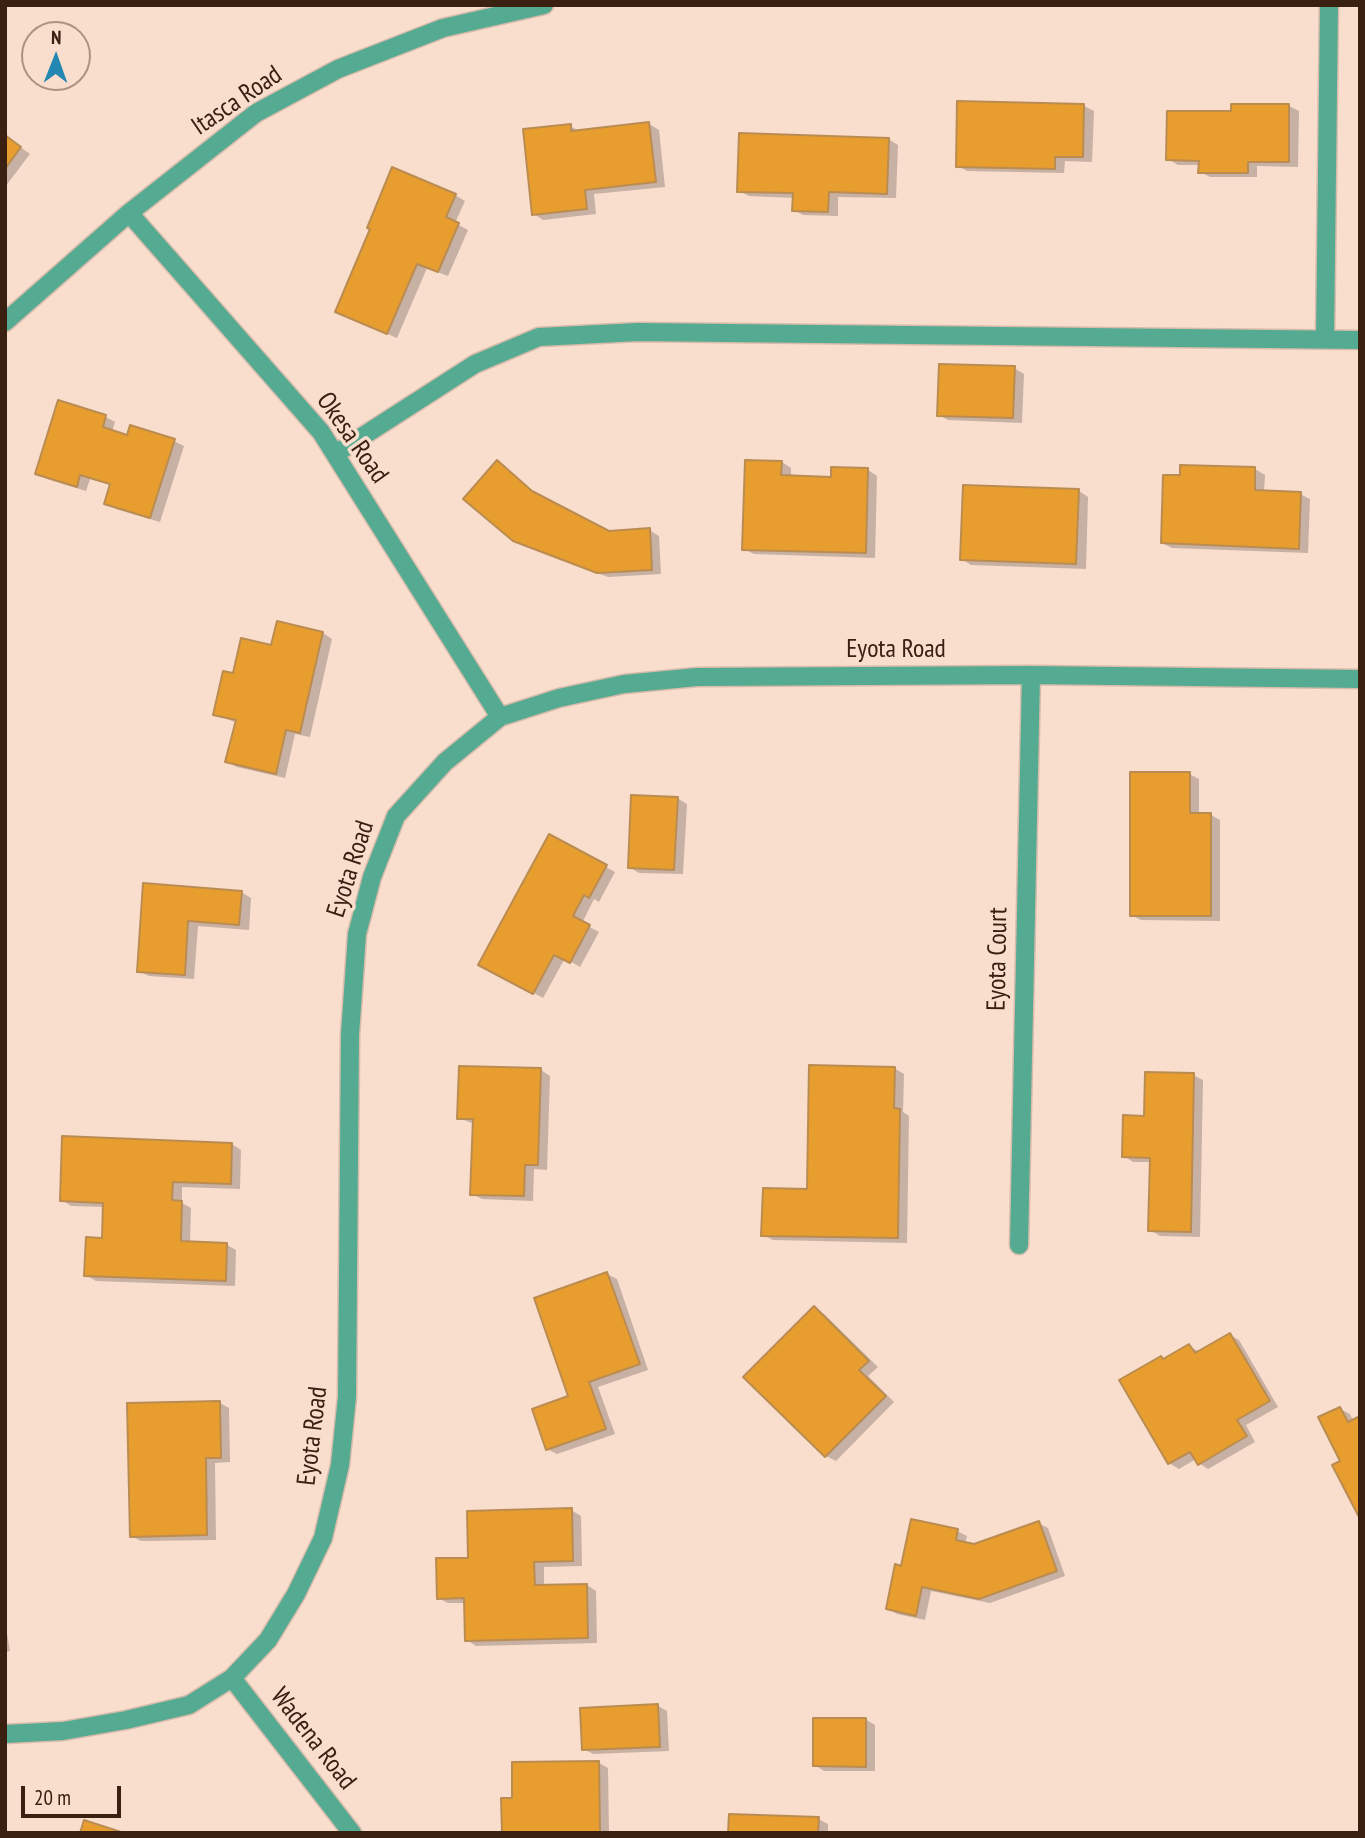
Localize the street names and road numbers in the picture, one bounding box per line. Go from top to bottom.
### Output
street label: Itasca Road [186,60,288,142]
street label: Okesa Road [309,386,395,490]
street label: Eyota Road [846,634,946,666]
street label: Eyota Road [321,817,381,921]
street label: Eyota Court [981,907,1015,1011]
street label: Eyota Road [291,1385,335,1487]
street label: Wadena Road [264,1682,362,1796]

